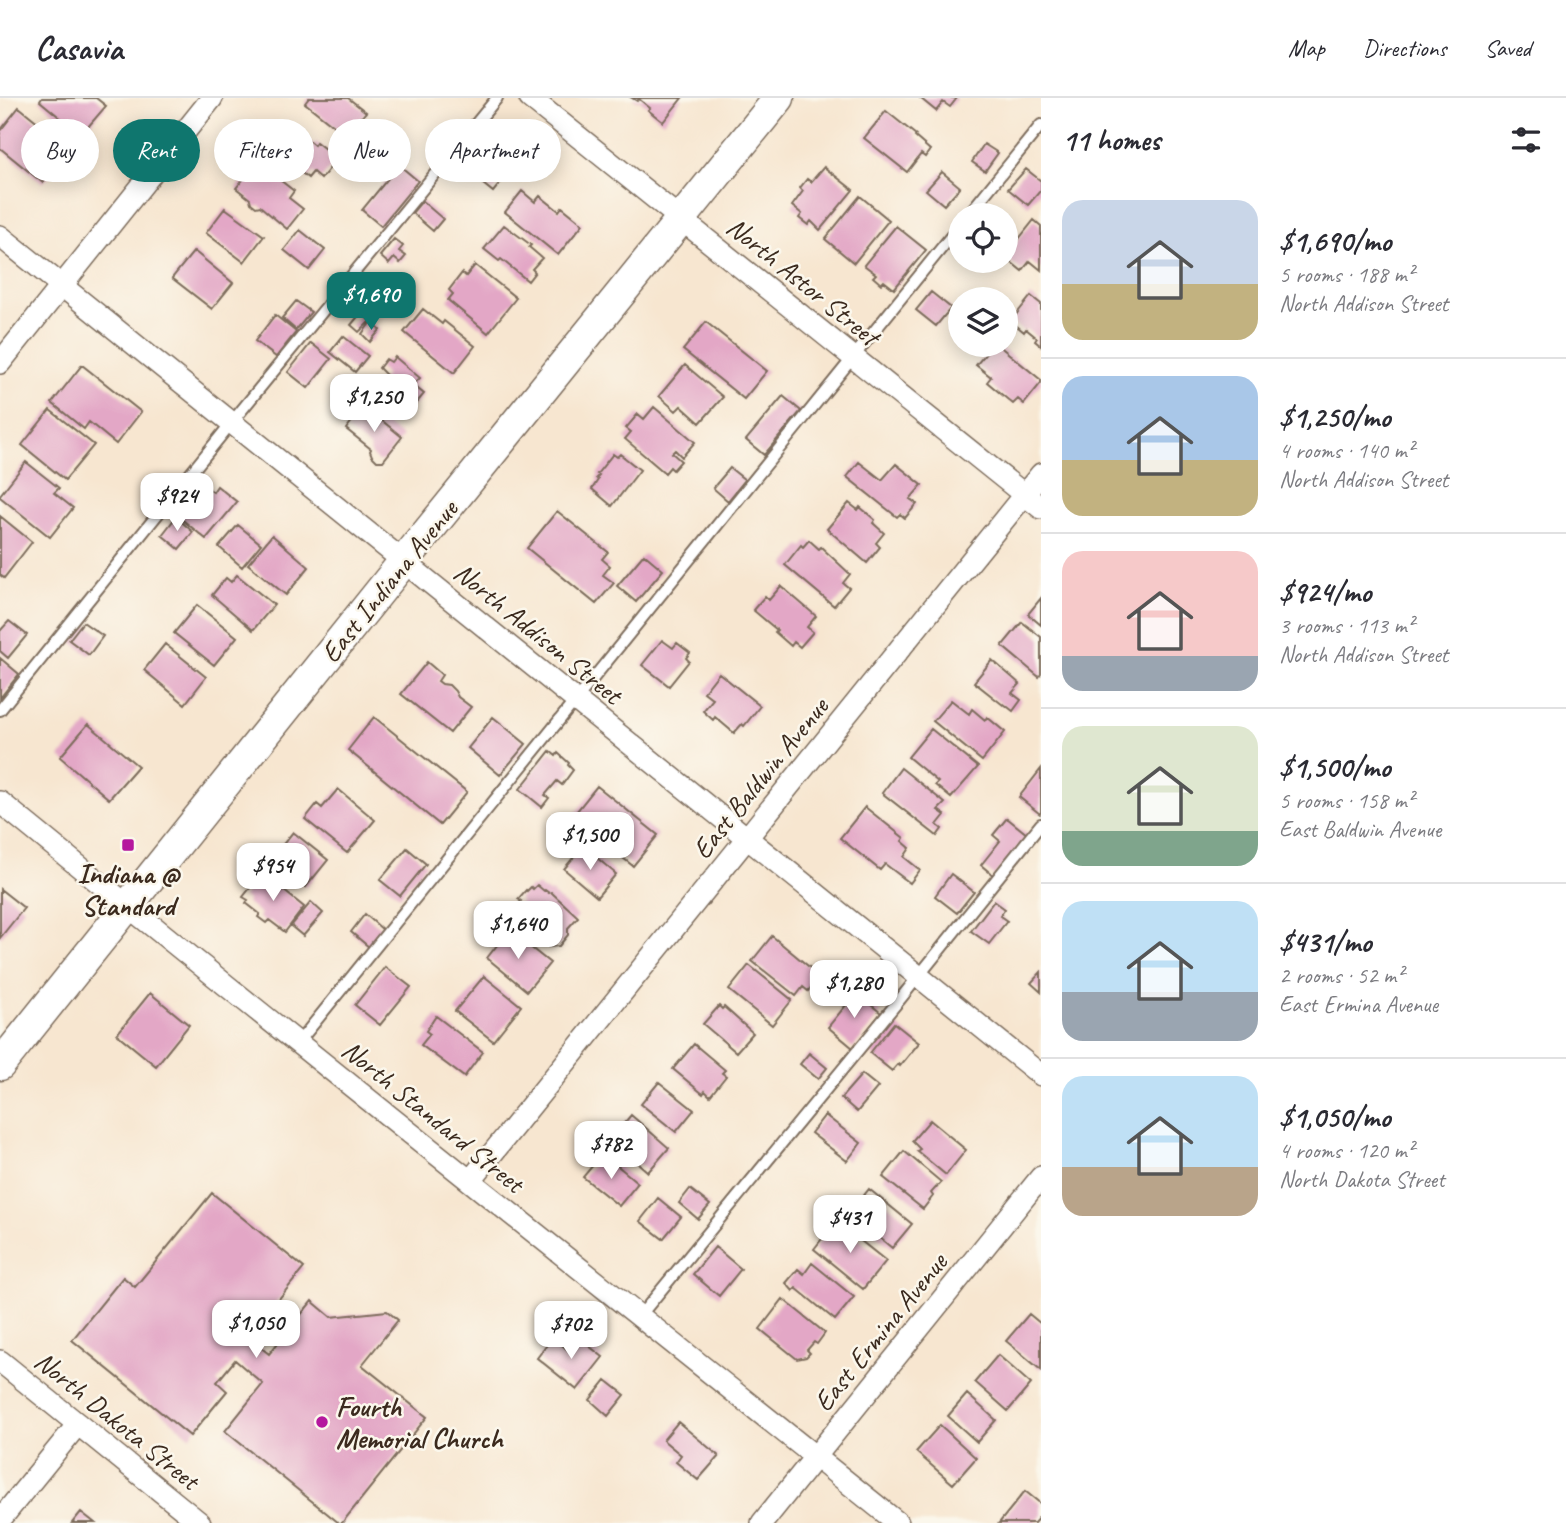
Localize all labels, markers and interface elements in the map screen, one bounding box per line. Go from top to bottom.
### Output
text: Casavia [35,27,123,69]
text: Map [1288,33,1325,63]
text: Directions [1363,33,1446,63]
text: Saved [1484,33,1531,63]
chip: Buy [21,119,99,182]
chip: Rent [113,119,200,182]
chip: Filters [214,119,314,182]
chip: New [328,119,411,182]
chip: Apartment [425,119,561,182]
text: 11 homes [1062,121,1160,159]
icon: filters [1507,121,1545,159]
map controls [948,203,1018,357]
button: locate [948,203,1018,273]
street label: North Astor Street [720,209,889,355]
text: $1,690/mo [1279,222,1391,260]
icon: home [1118,228,1202,312]
text: 5 rooms · 188 m² [1279,260,1414,289]
pin: $1,690 [314,272,428,332]
text: $1,690 [343,280,399,309]
button: layers [948,287,1018,357]
text: North Addison Street [1279,289,1448,318]
pin: $1,250 [317,374,431,434]
text: $1,250 [346,382,402,411]
text: $1,250/mo [1279,398,1390,436]
icon: home [1118,404,1202,488]
text: 4 rooms · 140 m² [1279,436,1414,465]
text: North Addison Street [1279,465,1448,494]
pin: $924 [136,474,218,533]
text: $924 [156,481,198,510]
street label: East Indiana Avenue [313,491,466,669]
street label: North Addison Street [447,555,631,713]
text: $924/mo [1279,573,1371,611]
icon: home [1118,579,1202,663]
text: 3 rooms · 113 m² [1279,611,1414,640]
text: North Addison Street [1279,640,1448,669]
street label: East Baldwin Avenue [684,689,837,866]
text: $1,500/mo [1279,748,1390,786]
icon: home [1118,754,1202,838]
text: 5 rooms · 158 m² [1279,786,1414,815]
pin: $1,500 [533,812,647,872]
text: East Baldwin Avenue [1279,815,1441,844]
text: $1,500 [562,820,618,849]
marker: Indiana @ Standard [120,837,136,853]
pin: $954 [232,844,314,903]
text: $954 [253,851,293,880]
place label: Indiana @ Standard [77,856,182,923]
pin: $1,640 [461,902,575,961]
text: $1,640 [490,909,546,938]
text: $431/mo [1279,923,1371,961]
icon: home [1118,929,1202,1013]
pin: $1,280 [797,960,911,1020]
text: 2 rooms · 52 m² [1279,961,1403,990]
text: $1,280 [826,968,882,997]
text: East Ermina Avenue [1279,990,1438,1019]
street label: North Standard Street [335,1032,533,1202]
text: $1,050/mo [1279,1098,1390,1136]
icon: home [1118,1104,1202,1188]
pin: $782 [570,1122,652,1181]
text: $782 [590,1129,632,1158]
text: 4 rooms · 120 m² [1279,1136,1414,1165]
text: North Dakota Street [1279,1165,1445,1194]
pin: $431 [809,1196,891,1255]
text: $431 [829,1203,871,1232]
street label: East Ermina Avenue [806,1244,956,1418]
pin: $1,050 [199,1300,313,1360]
pin: $702 [530,1302,612,1361]
text: $1,050 [228,1308,284,1337]
text: $702 [550,1309,592,1338]
street label: North Dakota Street [28,1343,209,1499]
place label: Fourth Memorial Church [336,1389,504,1456]
marker: Fourth Memorial Church [314,1414,330,1430]

